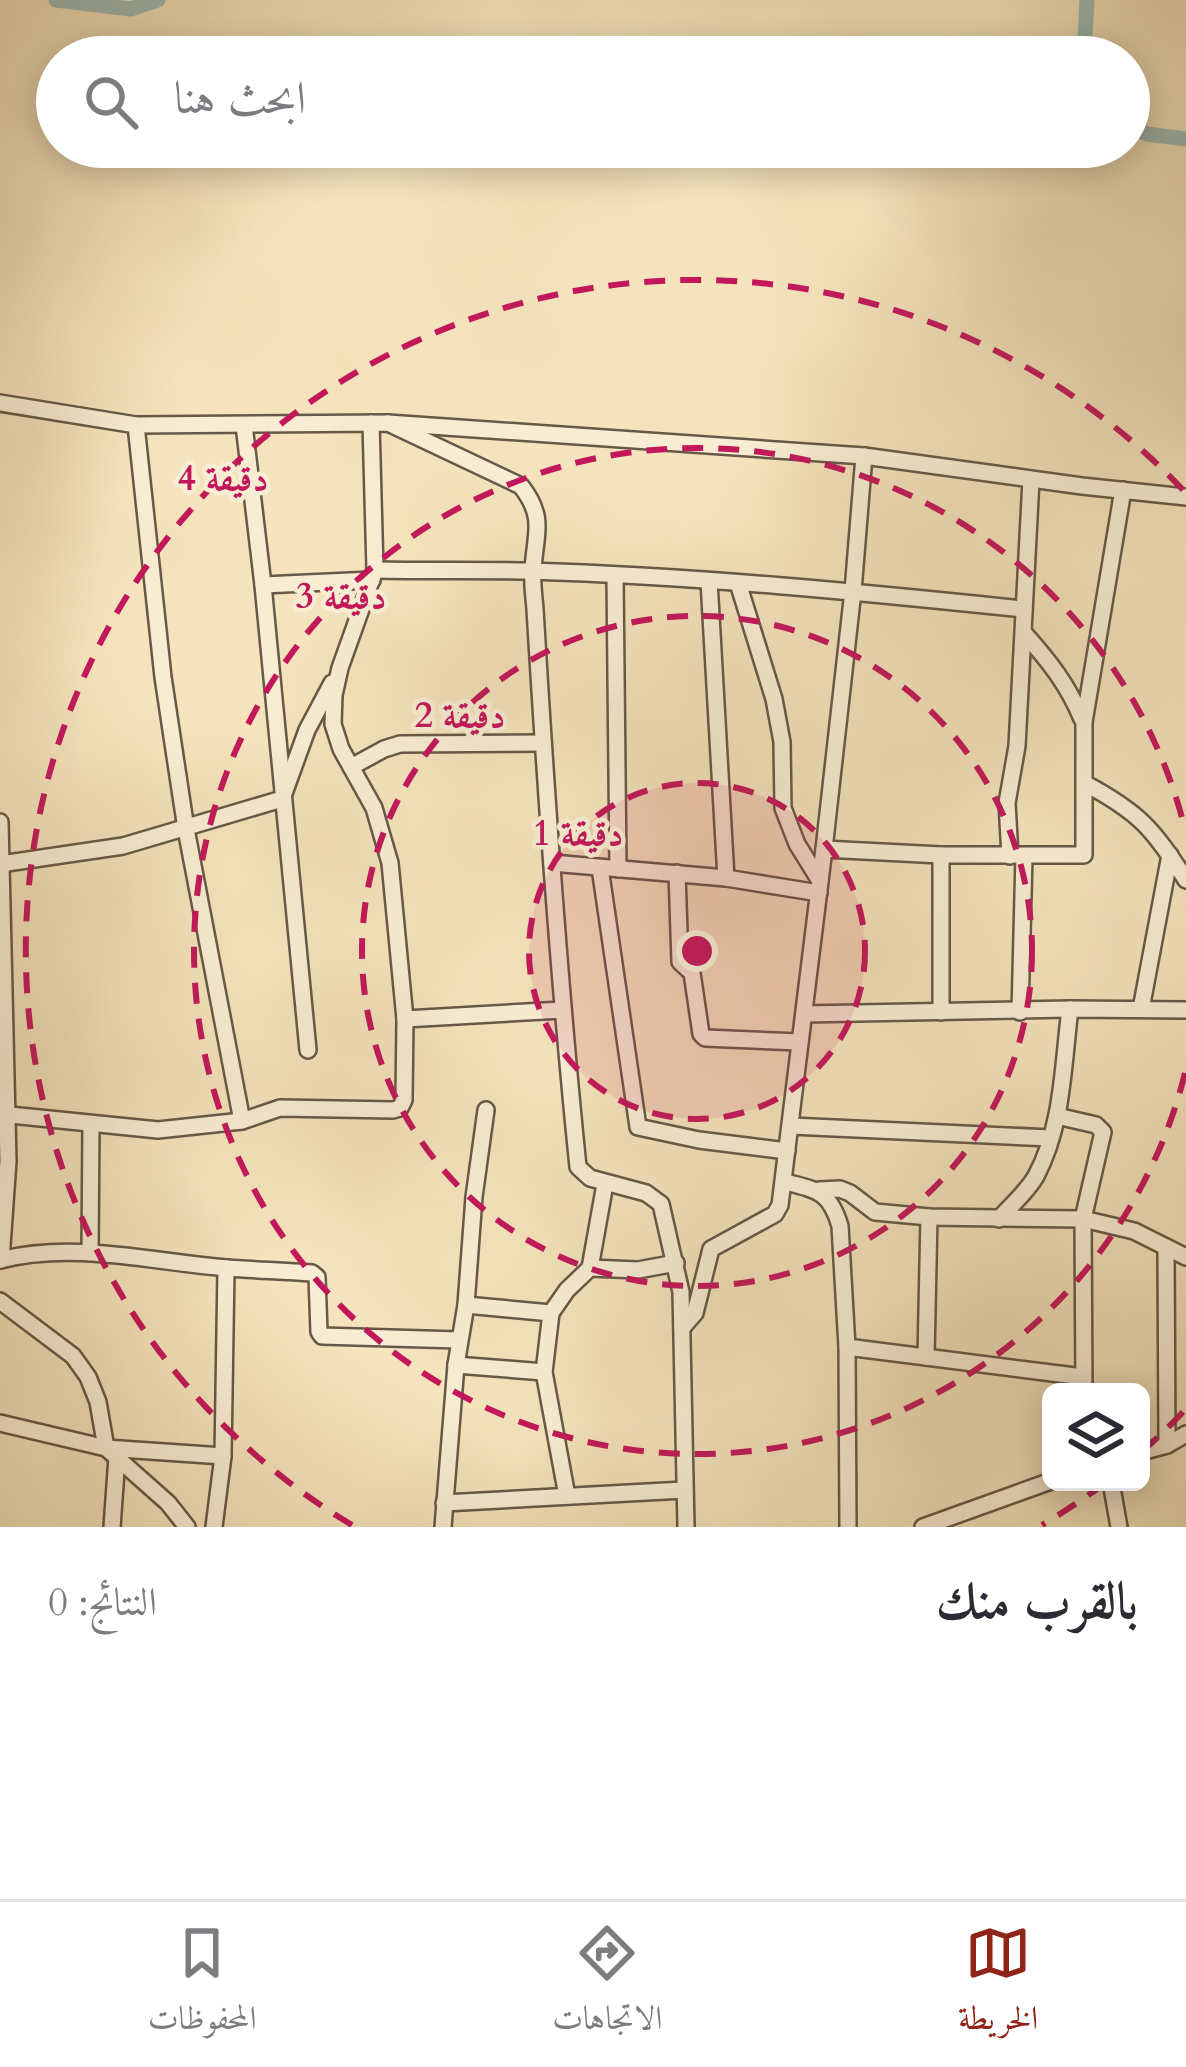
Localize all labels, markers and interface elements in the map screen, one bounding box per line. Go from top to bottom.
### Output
search box [36,36,1150,168]
text: ابحث هنا [174,68,306,129]
icon: search [78,69,144,135]
text: 4 دقيقة [178,454,268,503]
text: 3 دقيقة [296,572,386,621]
text: 2 دقيقة [415,691,505,740]
text: 1 دقيقة [533,809,623,858]
centre of rings [676,930,718,972]
map controls [1042,1383,1150,1491]
button: layers [1042,1383,1150,1491]
text: بالقرب منك [936,1567,1138,1637]
text: النتائج: 0 [48,1576,157,1629]
tab: المحفوظات [148,1920,257,2050]
tab: الاتجاهات [552,1920,662,2050]
tab: الخريطة [958,1920,1038,2050]

